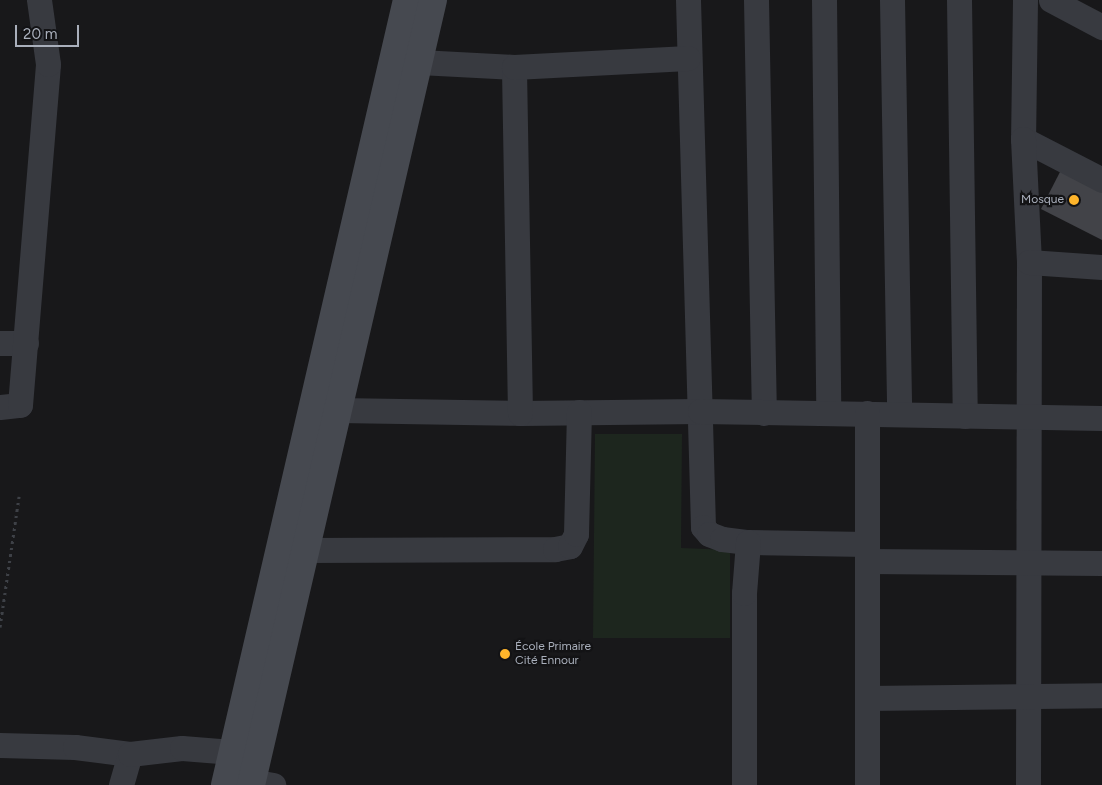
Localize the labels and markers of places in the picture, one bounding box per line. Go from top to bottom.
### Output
place label: Mosque [1021,193,1064,207]
marker: Mosque [1068,194,1080,206]
place label: École Primaire Cité Ennour [515,640,591,668]
marker: École Primaire Cité Ennour [499,648,511,660]

